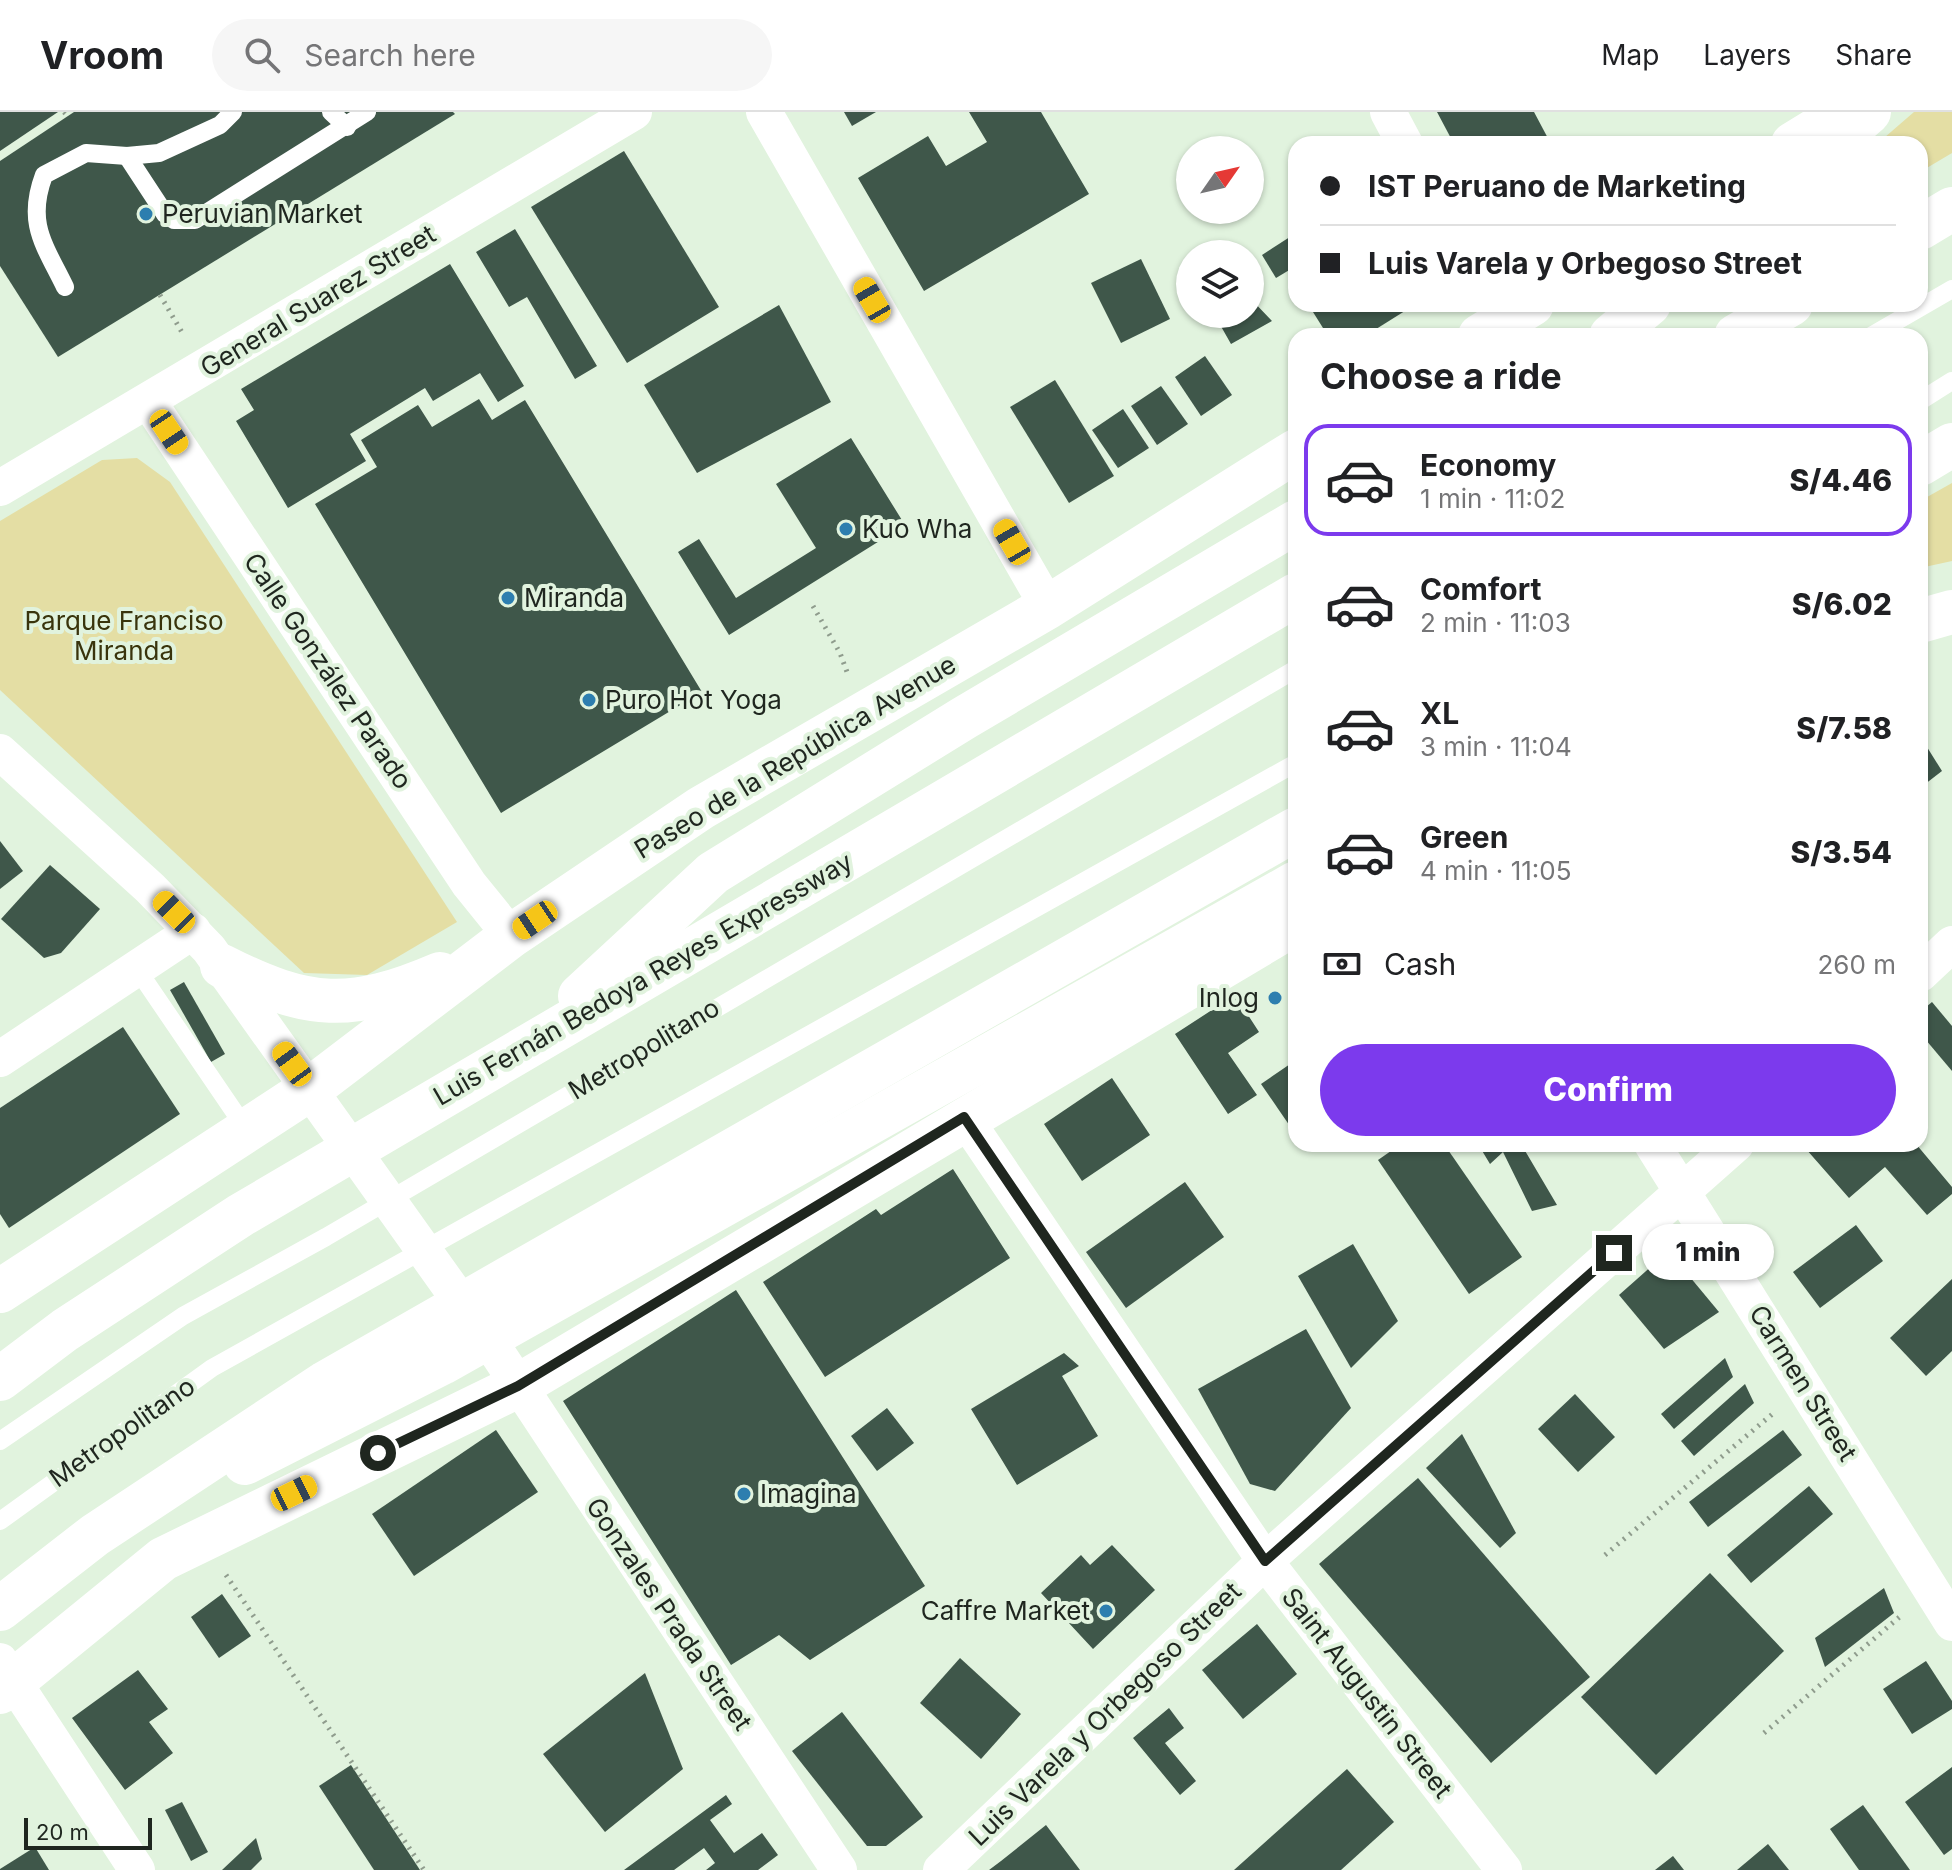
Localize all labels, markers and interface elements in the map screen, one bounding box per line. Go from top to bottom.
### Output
search box [212,19,772,91]
text: Vroom [40,32,164,78]
icon: search [240,33,284,77]
text: Search here [304,37,476,73]
text: Map [1601,38,1659,72]
text: Layers [1703,38,1791,72]
text: Share [1835,38,1912,72]
north arrow [1176,136,1264,224]
map controls [1176,136,1264,328]
text: IST Peruano de Marketing [1368,168,1746,204]
place label: Peruvian Market [162,198,363,229]
marker: Peruvian Market [137,205,155,223]
street label: General Suarez Street [195,218,441,383]
button: layers [1176,240,1264,328]
text: Luis Varela y Orbegoso Street [1368,245,1802,281]
car [850,273,894,327]
text: Choose a ride [1320,354,1562,398]
car [146,405,192,459]
icon: car [1324,444,1396,516]
text: Economy [1420,447,1556,483]
text: S/4.46 [1789,462,1892,498]
text: 1 min · 11:02 [1420,483,1565,514]
place label: Kuo Wha [862,513,972,544]
car [990,515,1034,569]
marker: Kuo Wha [837,520,855,538]
street label: Calle González Parado [238,547,419,795]
icon: car [1324,568,1396,640]
text: Comfort [1420,571,1541,607]
place label: Miranda [524,582,624,613]
text: S/6.02 [1792,586,1892,622]
marker: Miranda [499,589,517,607]
park label: Parque Franciso Miranda [24,605,224,666]
text: 2 min · 11:03 [1420,607,1571,638]
street label: Paseo de la República Avenue [628,648,961,865]
place label: Puro Hot Yoga [605,684,782,715]
marker: Puro Hot Yoga [580,691,598,709]
icon: car [1324,692,1396,764]
text: XL [1420,695,1459,731]
text: S/7.58 [1796,710,1892,746]
text: 3 min · 11:04 [1420,731,1572,762]
icon: car [1324,816,1396,888]
text: Green [1420,819,1508,855]
text: S/3.54 [1790,834,1892,870]
street label: Luis Fernán Bedoya Reyes Expressway [428,846,858,1112]
text: 4 min · 11:05 [1420,855,1572,886]
car [149,887,199,937]
car [508,897,562,943]
icon: cash [1320,942,1364,986]
text: Cash [1384,946,1456,982]
text: 260 m [1818,949,1896,980]
place label: Inlog [1199,982,1259,1013]
marker: Inlog [1266,989,1284,1007]
street label: Metropolitano [563,991,725,1106]
car [268,1038,316,1090]
button: Confirm [1320,1044,1896,1136]
callout: 1 min [1642,1225,1774,1281]
route end [1596,1235,1632,1271]
text: 1 min [1675,1236,1741,1267]
street label: Carmen Street [1743,1299,1864,1466]
street label: Metropolitano [43,1370,200,1493]
route start [360,1435,396,1471]
car [267,1472,321,1514]
place label: Imagina [760,1478,857,1509]
marker: Imagina [735,1485,753,1503]
street label: Gonzales Prada Street [580,1491,759,1736]
street label: Luis Varela y Orbegoso Street [962,1575,1247,1852]
street label: Saint Augustin Street [1276,1582,1459,1804]
place label: Caffre Market [921,1595,1090,1626]
marker: Caffre Market [1097,1602,1115,1620]
scale bar [24,1814,152,1850]
text: 20 m [36,1819,89,1845]

